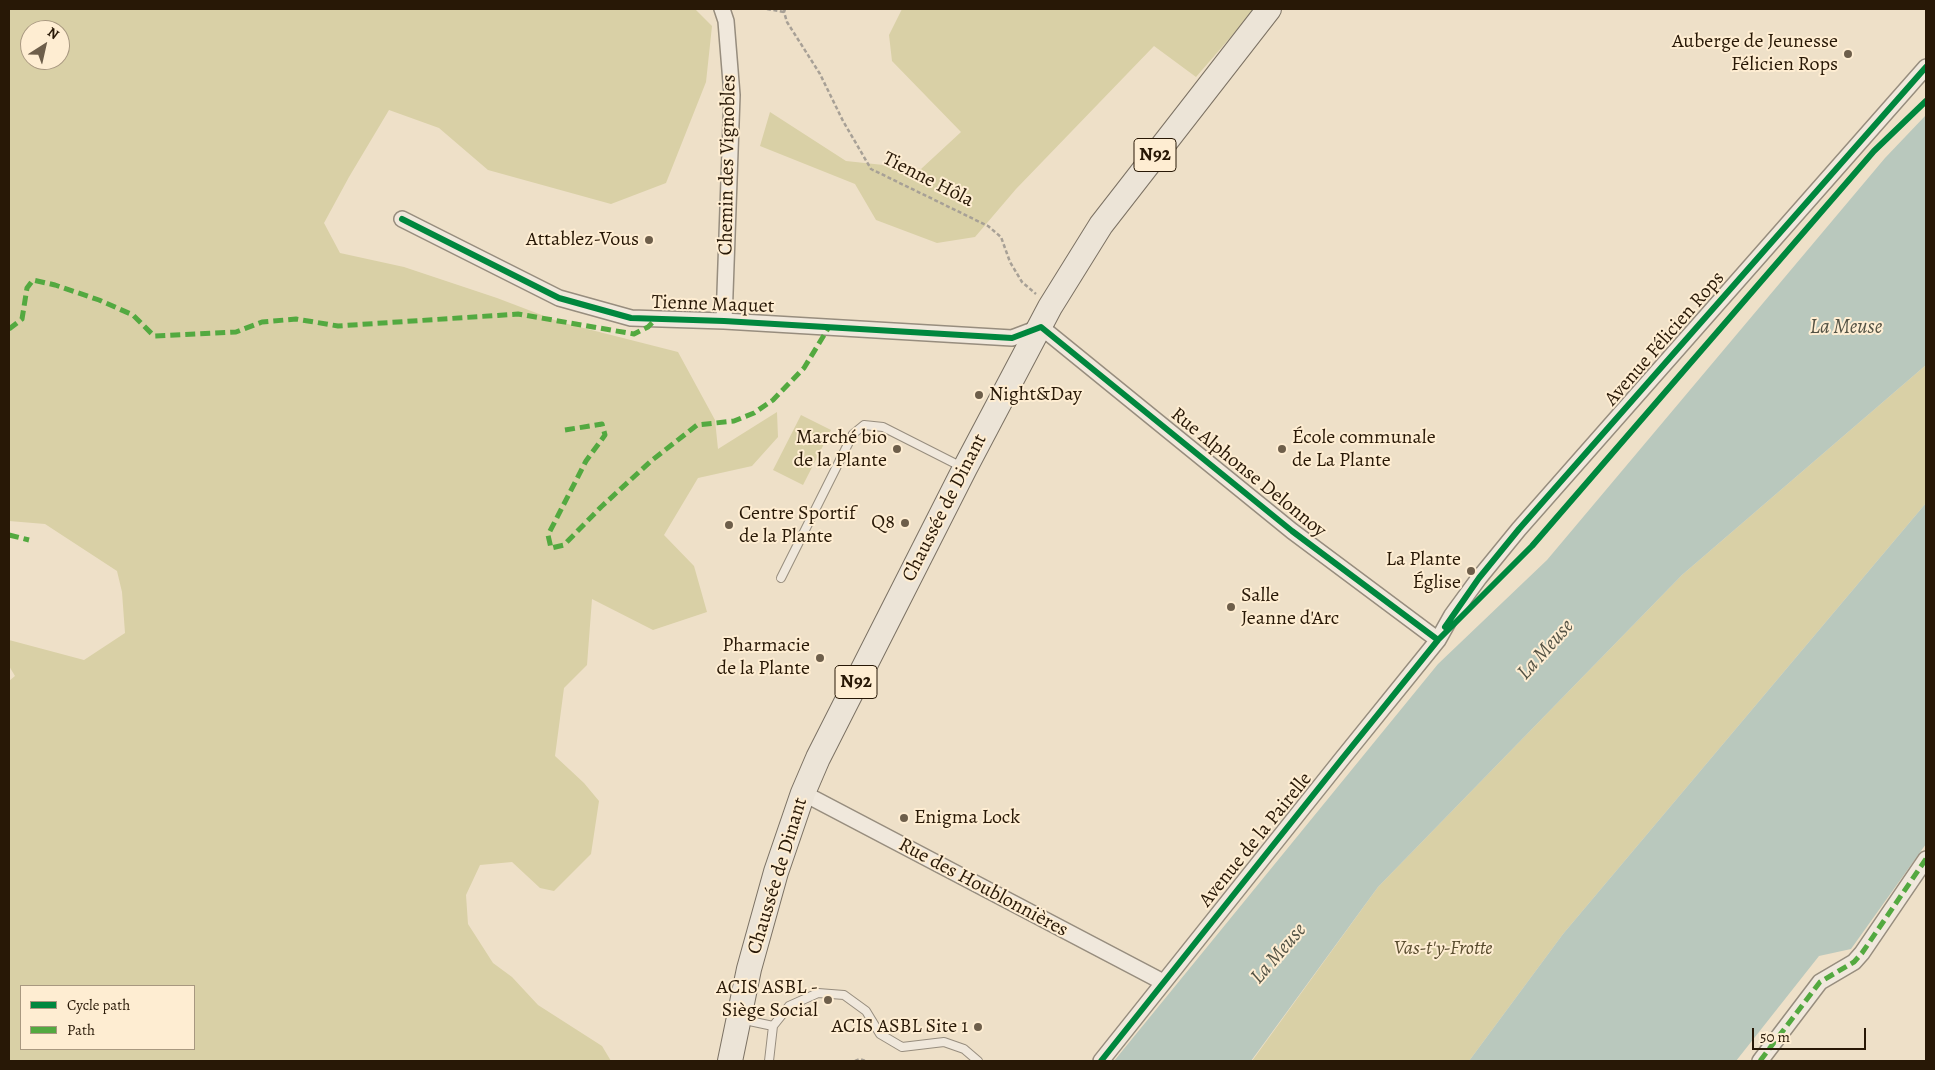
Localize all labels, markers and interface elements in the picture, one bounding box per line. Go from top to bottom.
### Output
north arrow [20,20,70,70]
text: N [44,22,63,44]
place label: Auberge de Jeunesse Félicien Rops [1672,30,1838,77]
marker: Auberge de Jeunesse Félicien Rops [1842,48,1854,60]
street label: Chemin des Vignobles [714,74,742,256]
road number: N92 [1134,138,1176,172]
street label: Tienne Hôla [879,147,977,213]
place label: Attablez-Vous [526,228,639,252]
marker: Attablez-Vous [643,234,655,246]
street label: Avenue Félicien Rops [1600,267,1730,411]
street label: Tienne Maquet [651,291,775,319]
water label: La Meuse [1810,315,1882,341]
place label: Night&Day [989,383,1082,407]
marker: Night&Day [973,389,985,401]
street label: Rue Alphonse Delonnoy [1165,403,1331,543]
place label: Marché bio de la Plante [793,426,887,473]
place label: École communale de La Plante [1292,426,1436,473]
street label: Chaussée de Dinant [897,430,993,586]
marker: Marché bio de la Plante [891,443,903,455]
marker: École communale de La Plante [1276,443,1288,455]
place label: Centre Sportif de la Plante [739,502,856,549]
place label: Q8 [871,511,895,535]
marker: Q8 [899,517,911,529]
marker: Centre Sportif de la Plante [723,519,735,531]
place label: La Plante Église [1386,548,1461,595]
marker: La Plante Église [1465,565,1477,577]
place label: Salle Jeanne d'Arc [1241,584,1339,631]
marker: Salle Jeanne d'Arc [1225,601,1237,613]
water label: La Meuse [1512,615,1580,685]
place label: Pharmacie de la Plante [716,634,810,681]
marker: Pharmacie de la Plante [814,652,826,664]
road number: N92 [835,666,877,699]
street label: Avenue de la Pairelle [1194,768,1318,912]
street label: Chaussée de Dinant [743,795,813,957]
place label: Enigma Lock [914,806,1020,830]
marker: Enigma Lock [898,812,910,824]
street label: Rue des Houblonnières [894,833,1072,943]
water label: La Meuse [1246,918,1312,990]
park label: Vas-t'y-Frotte [1394,937,1492,961]
place label: ACIS ASBL - Siège Social [716,976,818,1023]
legend [20,985,195,1050]
marker: ACIS ASBL - Siège Social [822,994,834,1006]
text: Cycle path [67,995,130,1015]
place label: ACIS ASBL Site 1 [832,1015,968,1039]
scale bar [1755,1018,1869,1050]
text: Path [67,1020,95,1040]
marker: ACIS ASBL Site 1 [972,1021,984,1033]
text: 50 m [1760,1027,1790,1047]

